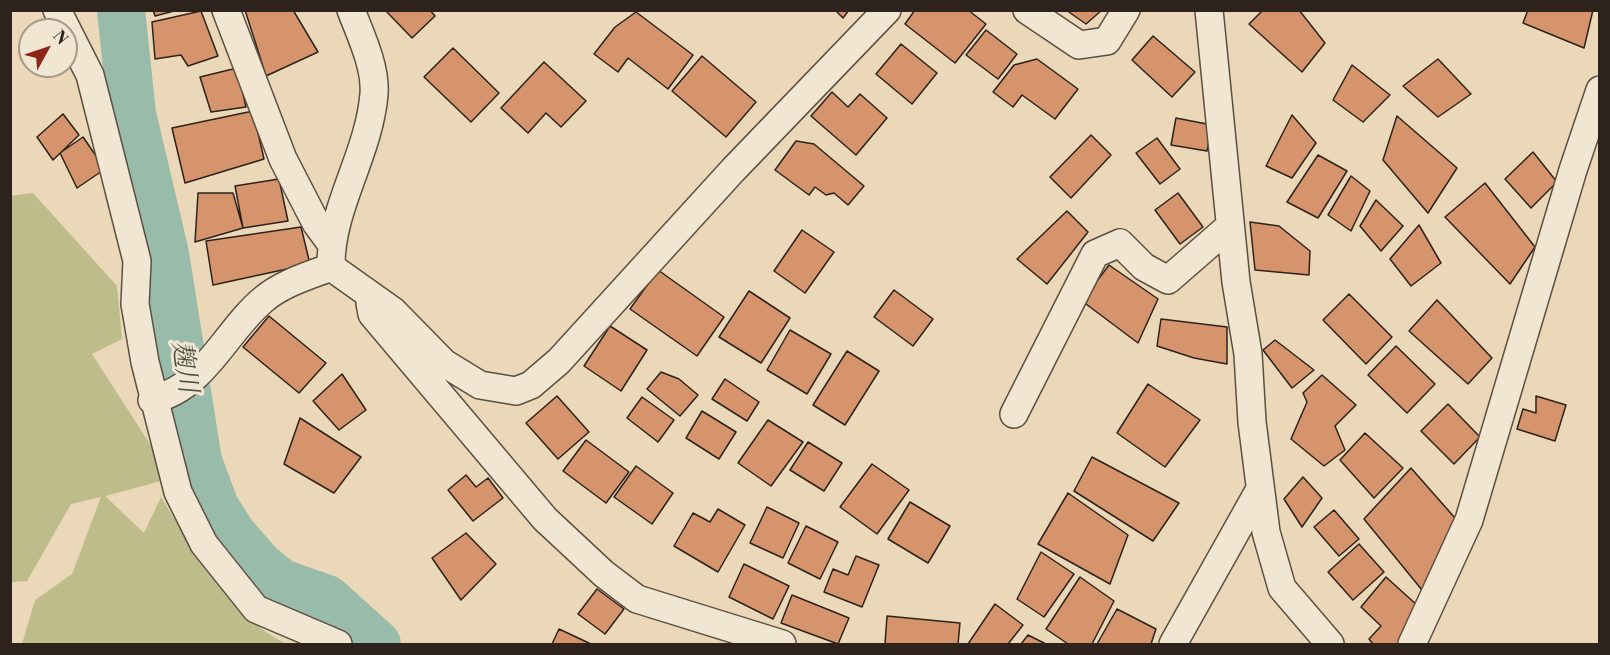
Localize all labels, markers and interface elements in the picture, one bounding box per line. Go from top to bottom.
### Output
north arrow [18,18,78,78]
text: N [49,26,72,49]
water label: 麹川 [164,339,202,395]

